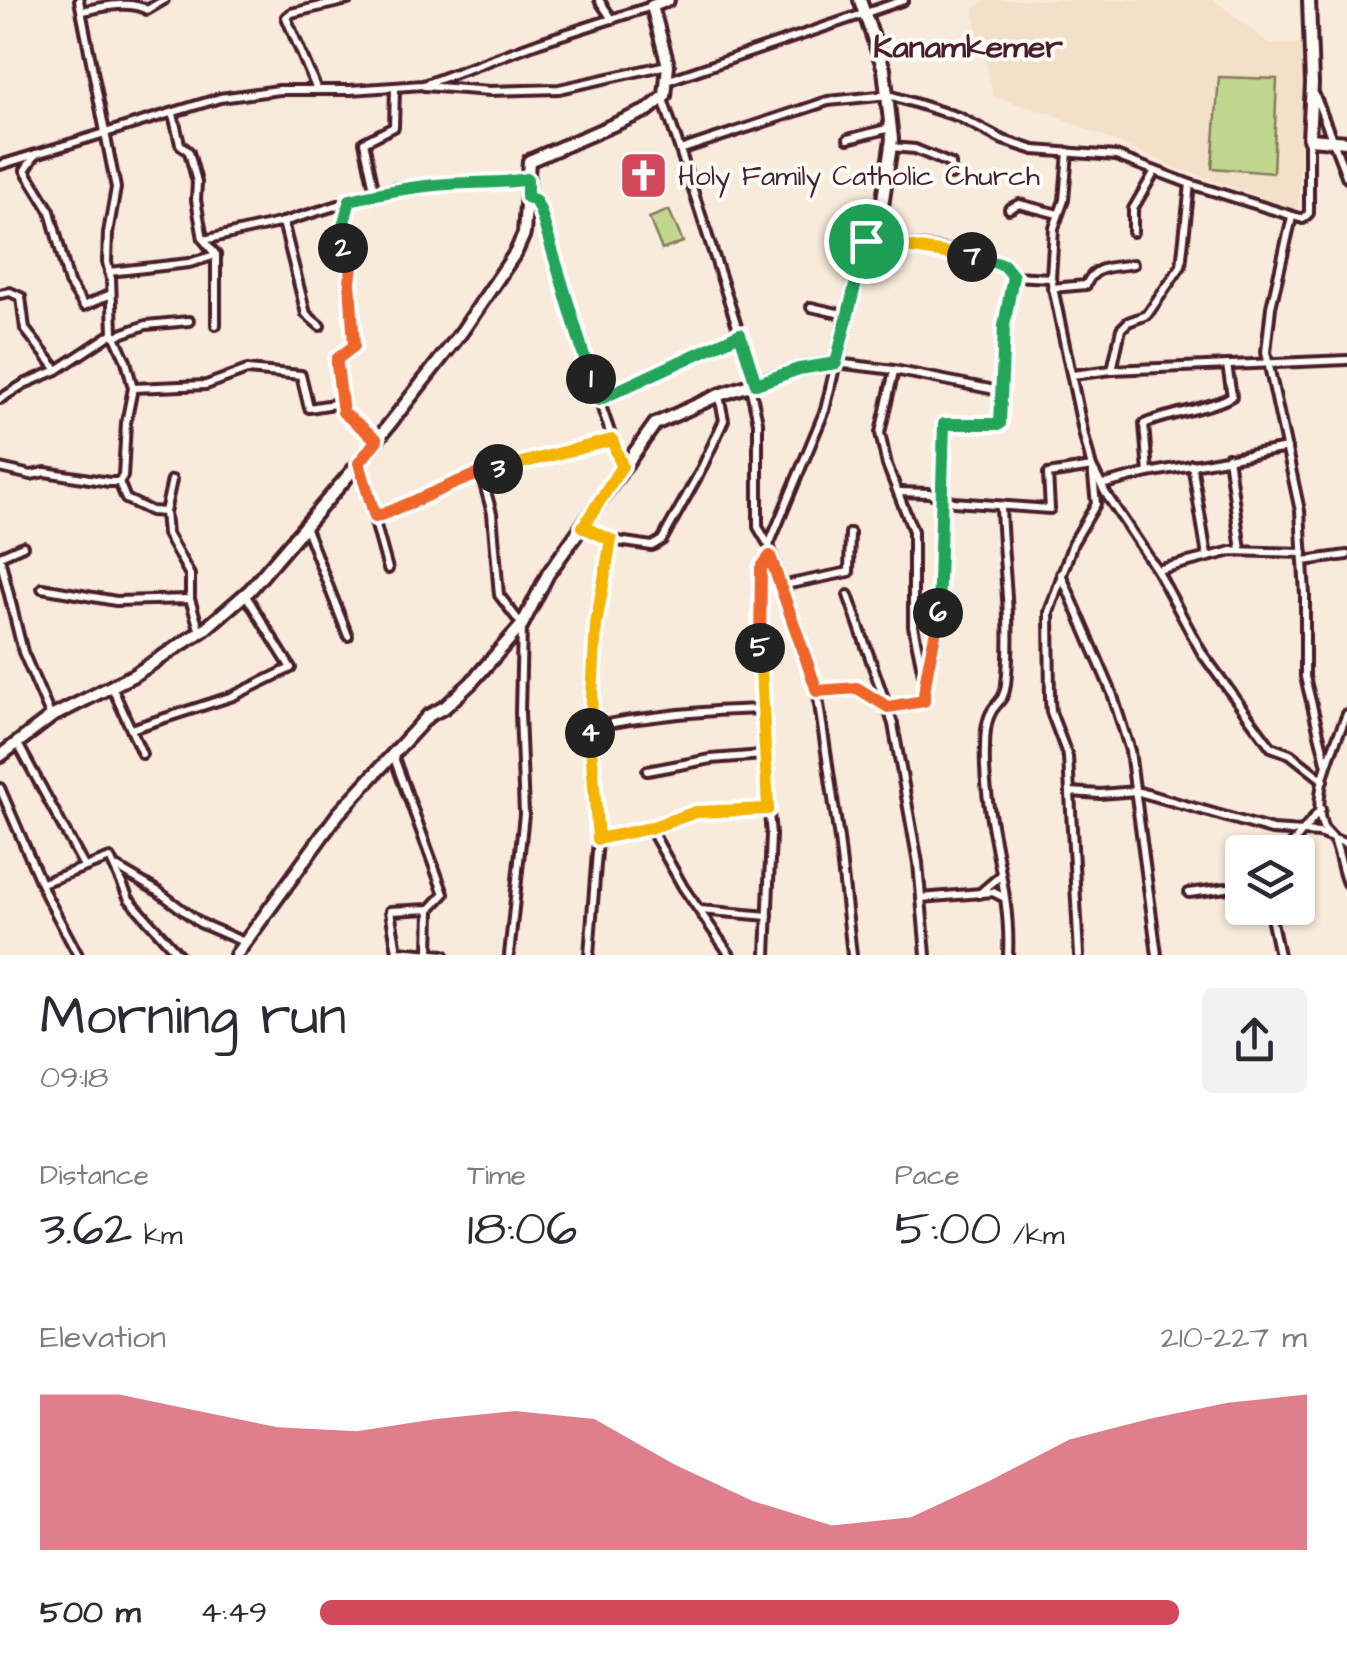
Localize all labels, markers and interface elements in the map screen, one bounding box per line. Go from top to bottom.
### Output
district label: Kanamkemer [873,25,1063,70]
church icon: Holy Family Catholic Church [617,149,669,201]
place label: Holy Family Catholic Church [678,157,1040,198]
pin [824,199,909,284]
icon: arrive [839,214,894,269]
pin: 2 [318,223,368,273]
text: 2 [335,228,351,267]
pin: 7 [947,232,997,282]
text: 7 [963,237,981,276]
pin: 1 [566,354,616,404]
text: 1 [589,359,593,398]
pin: 3 [473,444,523,494]
text: 3 [491,449,505,488]
pin: 6 [913,588,963,638]
text: 6 [929,593,947,632]
pin: 5 [735,623,785,673]
text: 5 [750,628,770,667]
pin: 4 [565,708,615,758]
text: 4 [580,713,600,752]
map controls [1225,835,1315,925]
button: layers [1225,835,1315,925]
text: Morning run [40,979,346,1055]
button: share [1202,988,1307,1093]
text: 09:18 [40,1055,109,1100]
text: Distance [40,1156,149,1195]
text: Time [467,1156,526,1195]
text: Pace [895,1156,960,1195]
text: 3.62 [40,1195,132,1264]
text: 18:06 [467,1195,577,1264]
text: 5:00 [895,1195,1002,1264]
text: km [132,1216,183,1255]
text: /km [1002,1216,1064,1255]
text: Elevation [40,1315,166,1360]
text: 210–227 m [1160,1315,1307,1360]
text: 500 m [40,1590,141,1635]
text: 4:49 [200,1590,267,1635]

